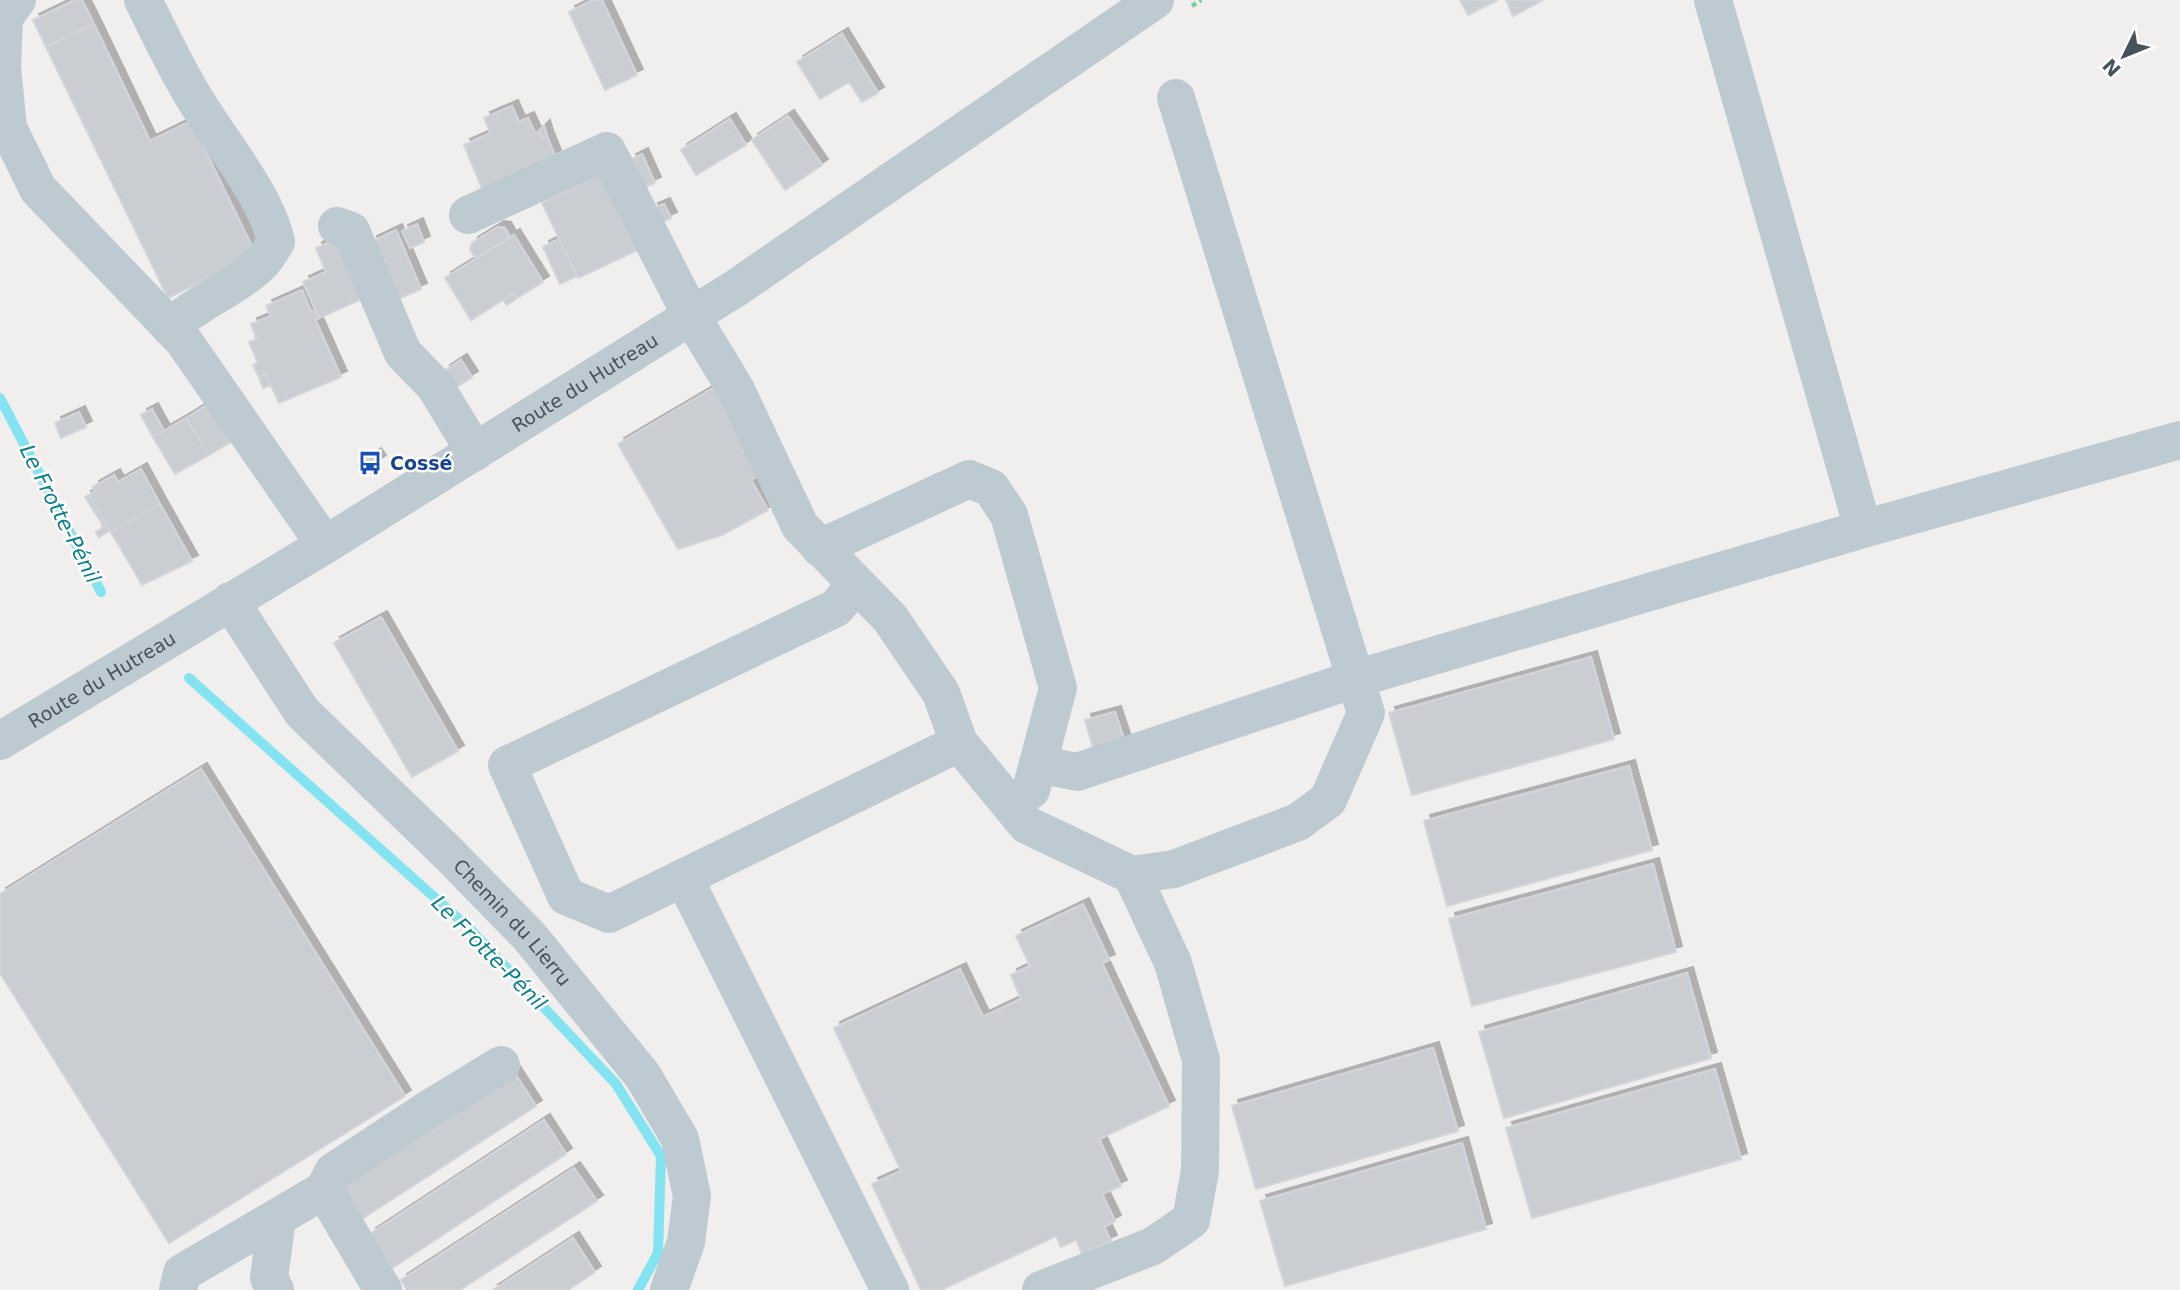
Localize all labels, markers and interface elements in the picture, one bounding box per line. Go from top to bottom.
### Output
north arrow [2089,21,2159,91]
text: N [2098,54,2125,81]
street label: Route du Hutreau [508,329,662,436]
water label: Le Frotte-Pénil [15,441,105,587]
bus stop icon: Cossé [356,449,384,477]
place label: Cossé [390,452,453,474]
street label: Route du Hutreau [24,627,180,732]
street label: Chemin du Lierru [449,854,576,990]
water label: Le Frotte-Pénil [427,891,551,1015]

